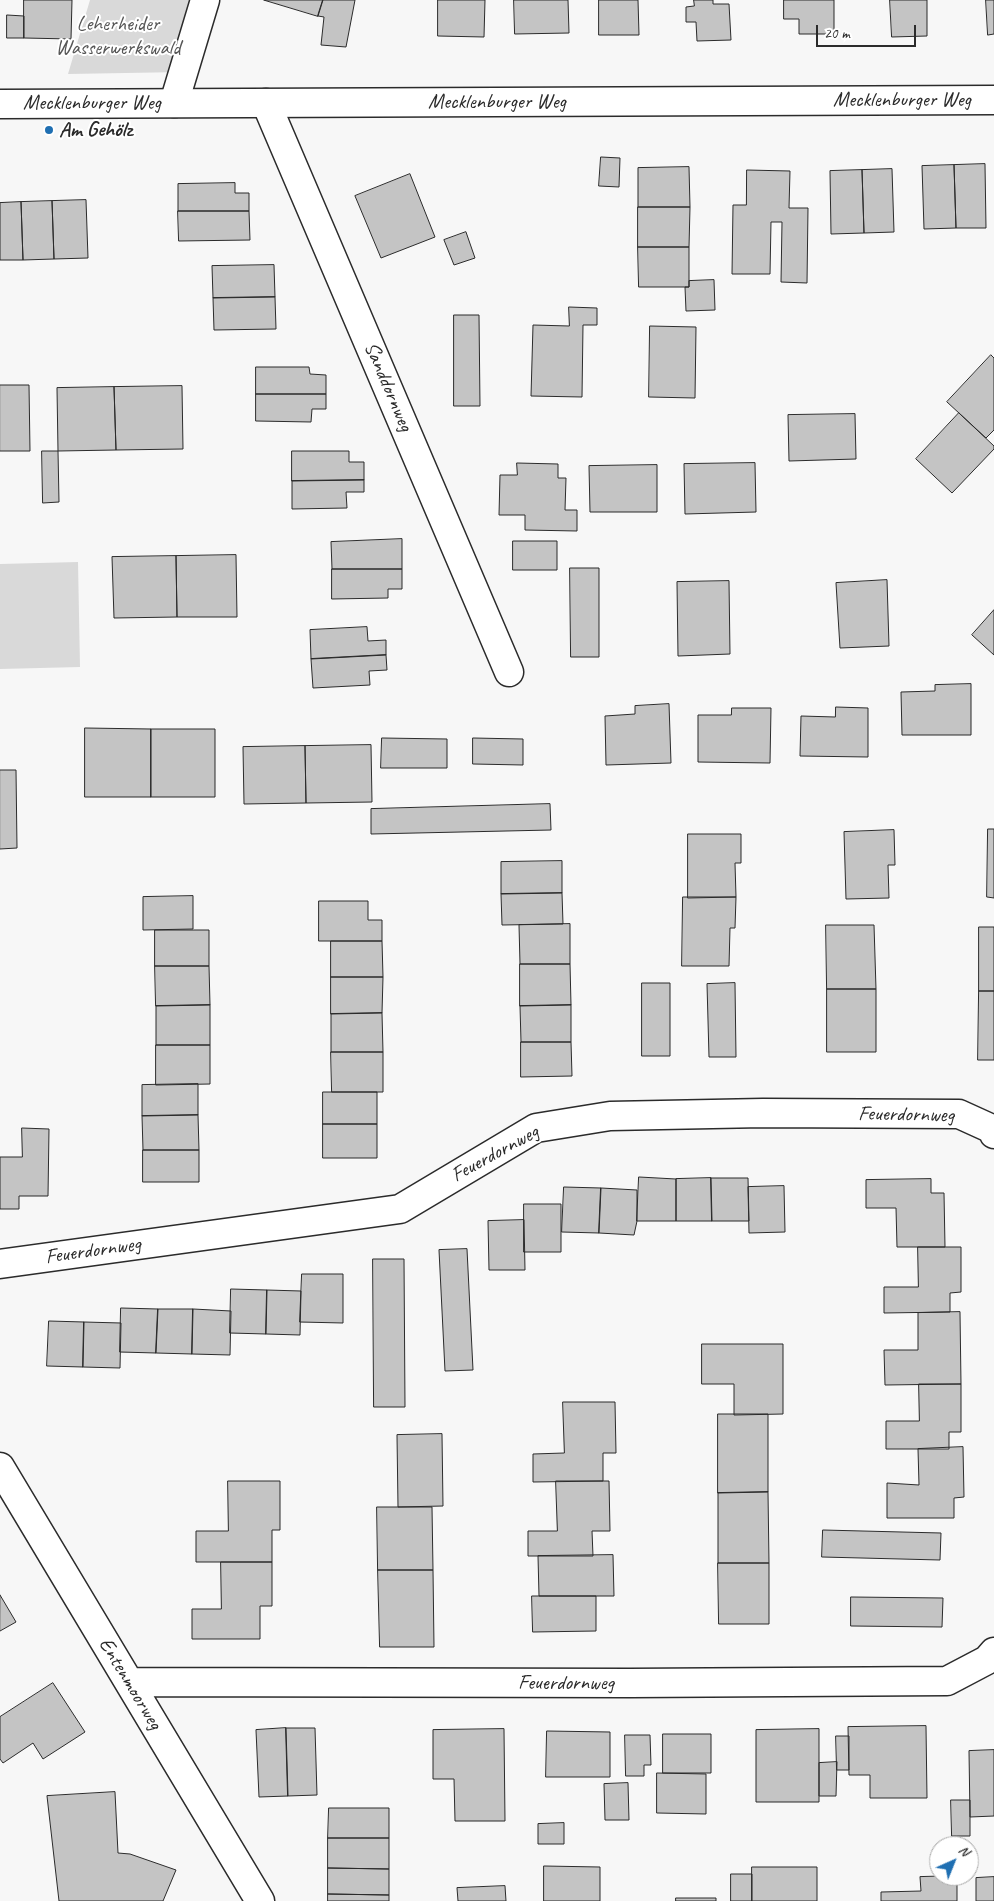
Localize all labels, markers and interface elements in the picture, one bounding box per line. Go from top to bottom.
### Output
park label: Leherheider Wasserwerkswald [56,11,180,61]
scale bar [819,15,919,47]
text: 20 m [824,24,850,43]
street label: Mecklenburger Weg [833,87,971,113]
street label: Mecklenburger Weg [428,89,566,115]
street label: Mecklenburger Weg [23,90,161,116]
place label: Am Gehölz [59,117,132,143]
marker: Am Gehölz [43,124,55,136]
street label: Sanddornweg [358,338,418,436]
street label: Feuerdornweg [858,1102,954,1128]
street label: Feuerdornweg [447,1120,543,1188]
street label: Feuerdornweg [44,1232,142,1270]
street label: Entenmoorweg [93,1633,167,1735]
street label: Feuerdornweg [518,1670,614,1696]
north arrow [929,1836,979,1886]
text: N [955,1841,973,1860]

